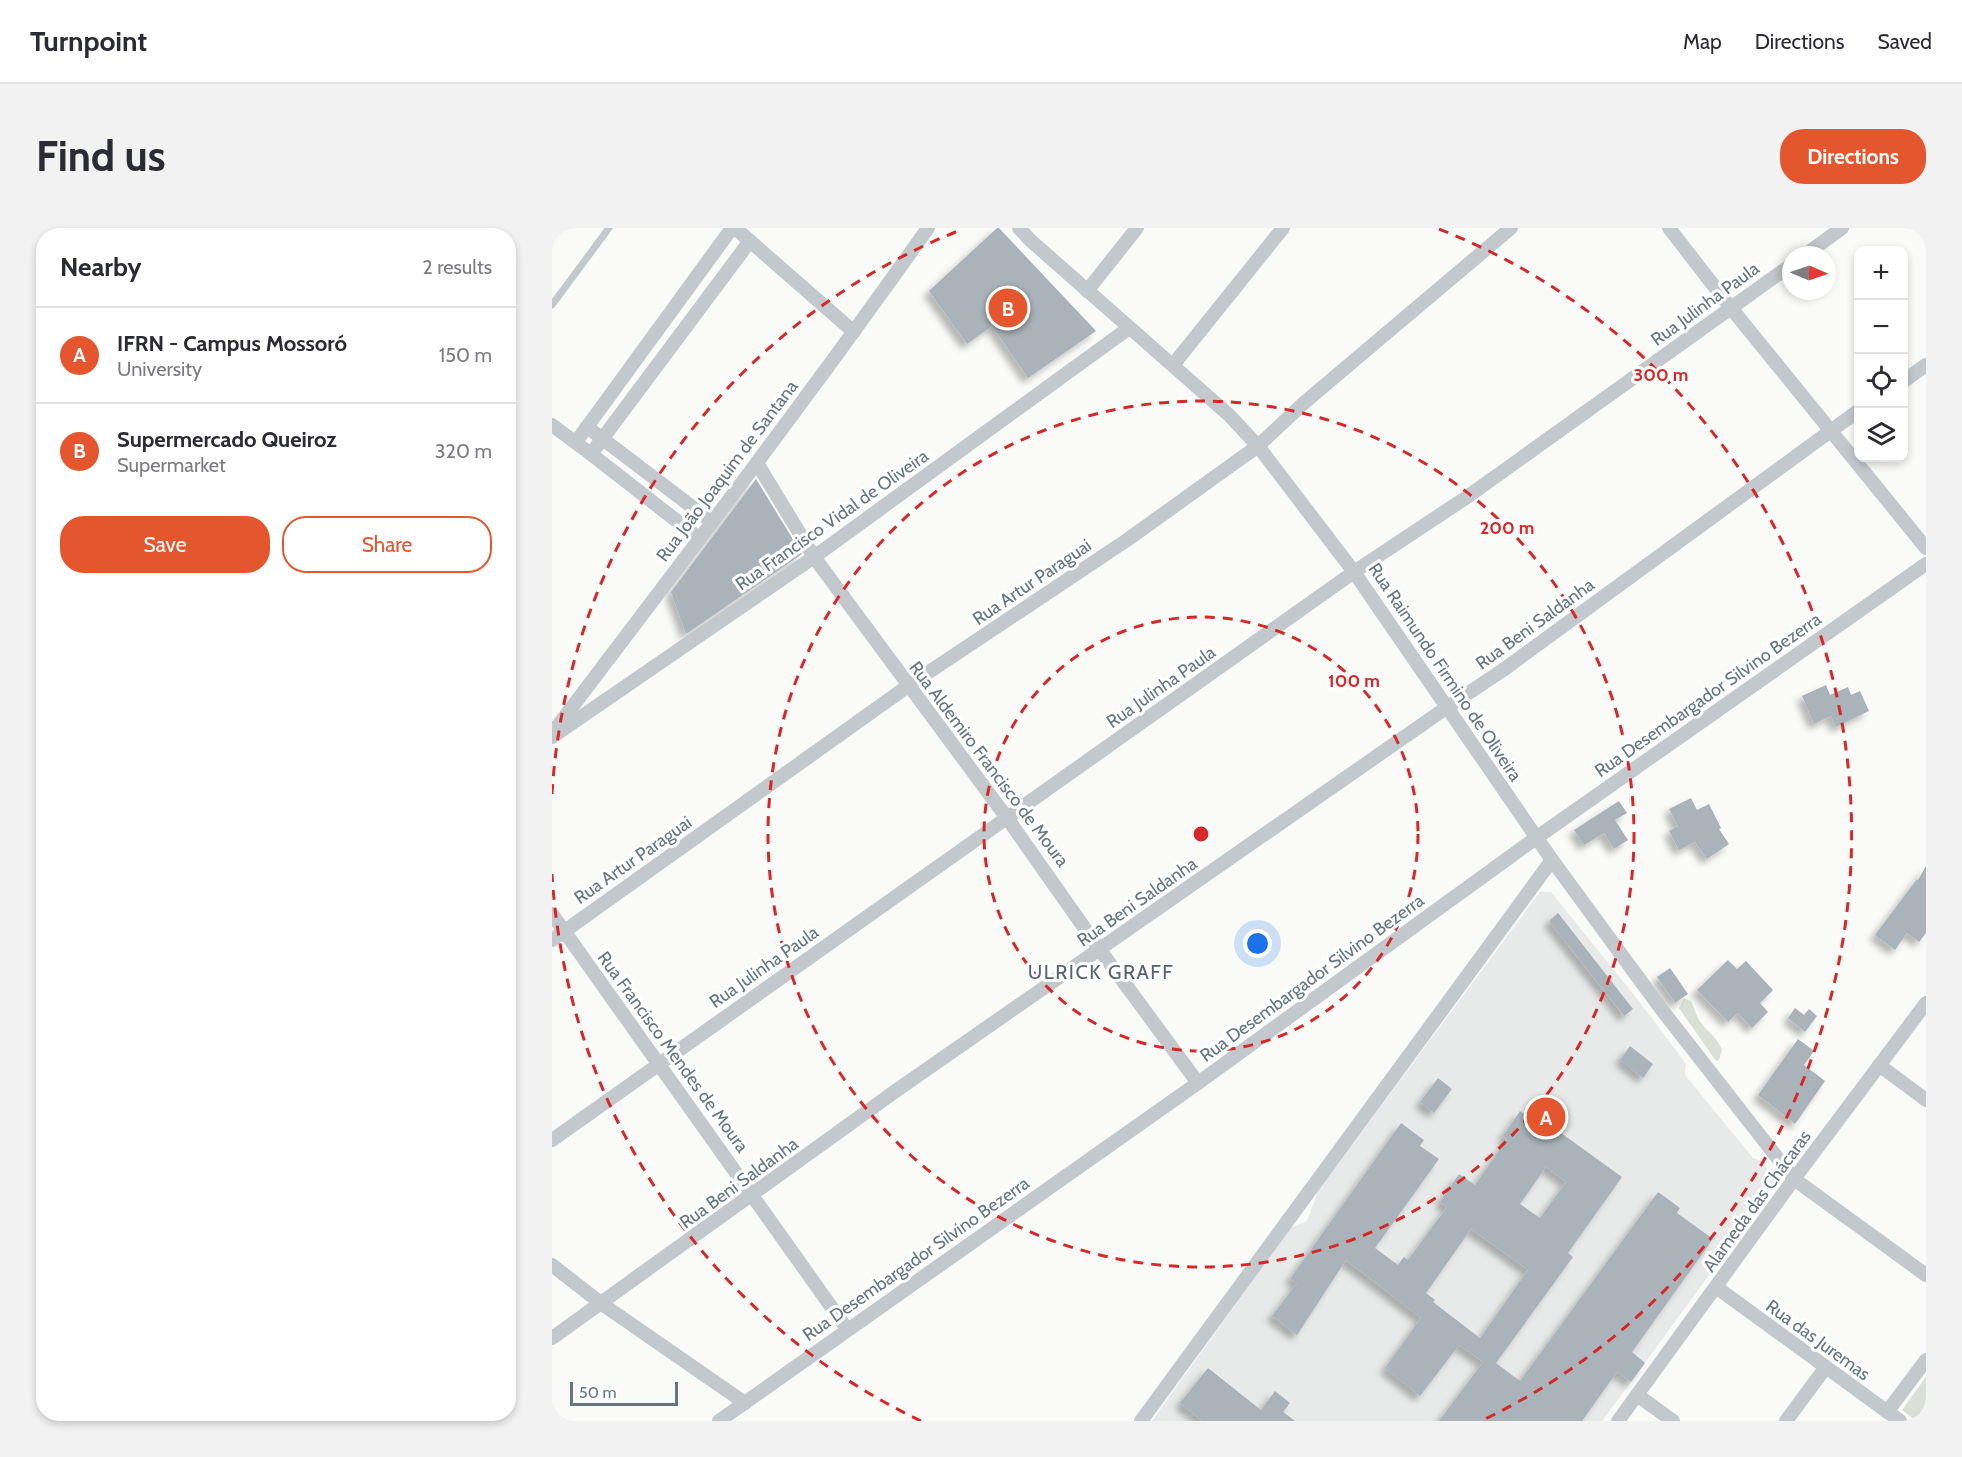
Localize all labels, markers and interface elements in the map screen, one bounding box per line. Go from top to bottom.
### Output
text: Turnpoint [30,24,147,58]
text: Map [1683,29,1722,54]
text: Directions [1755,29,1844,54]
text: Saved [1877,29,1932,54]
button: Directions [1780,129,1926,184]
text: Find us [36,130,165,182]
north arrow [1782,246,1836,300]
map controls [1854,246,1908,462]
button: + [1854,246,1908,300]
text: Nearby [60,251,141,283]
text: 2 results [422,255,492,279]
street label: Rua Julinha Paula [1647,257,1764,351]
pin: B [988,286,1028,331]
button: − [1854,300,1908,354]
text: IFRN - Campus Mossoró [117,330,347,357]
text: A [73,343,86,367]
text: 150 m [439,343,492,367]
button: locate [1854,354,1908,408]
text: University [117,357,202,381]
text: 300 m [1634,364,1688,386]
street label: Rua João Joaquim de Santana [652,376,803,566]
button: layers [1854,408,1908,462]
text: Supermercado Queiroz [117,426,337,453]
text: B [73,439,86,463]
text: 320 m [435,439,492,463]
street label: Rua Francisco Vidal de Oliveira [731,445,933,595]
text: Supermarket [117,453,226,477]
button: Save [60,516,270,573]
button: Share [282,516,492,573]
text: 200 m [1480,517,1534,539]
street label: Rua Artur Paraguai [968,534,1096,630]
street label: Rua Raimundo Firmino de Oliveira [1364,559,1527,786]
street label: Rua Beni Saldanha [1471,573,1599,674]
street label: Rua Desembargador Silvino Bezerra [1591,608,1826,782]
street label: Rua Julinha Paula [1102,641,1220,733]
street label: Rua Aldemiro Francisco de Moura [905,657,1074,871]
text: 100 m [1328,670,1380,692]
street label: Rua Artur Paraguai [570,811,696,909]
centre of rings [1191,824,1211,844]
street label: Rua Beni Saldanha [1073,852,1201,951]
street label: Rua Desembargador Silvino Bezerra [1196,889,1428,1067]
street label: Rua Julinha Paula [705,921,823,1013]
your location [1243,929,1272,958]
street label: Rua Francisco Mendes de Moura [593,947,753,1157]
district label: ULRICK GRAFF [1028,960,1174,984]
pin: A [1526,1094,1566,1140]
street label: Alameda das Chácaras [1698,1126,1816,1276]
street label: Rua Beni Saldanha [675,1132,803,1233]
street label: Rua Desembargador Silvino Bezerra [799,1172,1034,1346]
street label: Rua das Juremas [1762,1295,1874,1385]
scale bar [570,1379,678,1406]
text: 50 m [579,1383,616,1402]

